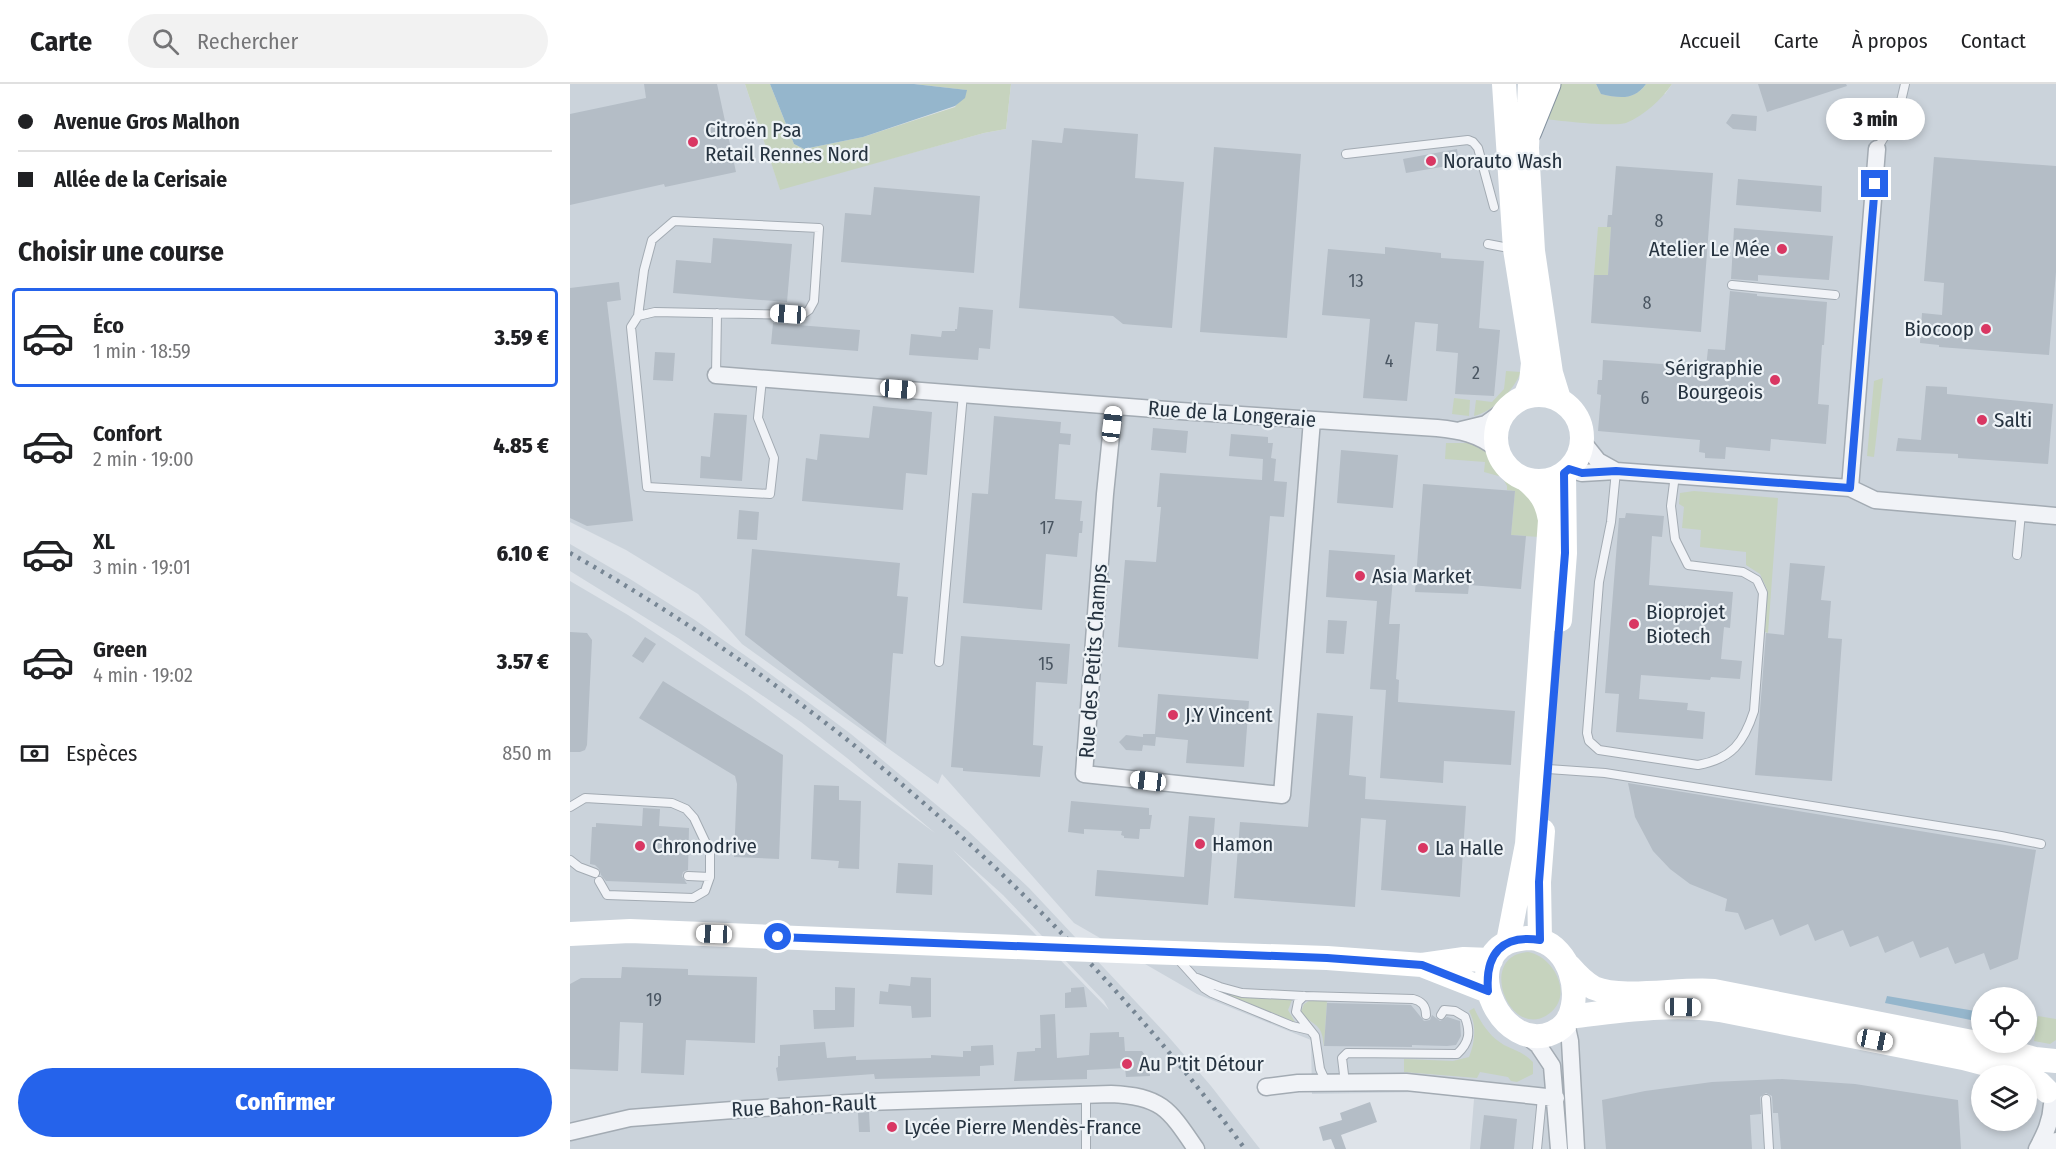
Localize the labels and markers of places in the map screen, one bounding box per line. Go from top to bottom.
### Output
place label: Citroën Psa Retail Rennes Nord [705,117,869,167]
marker: Citroën Psa Retail Rennes Nord [686,135,700,149]
place label: Norauto Wash [1443,148,1563,174]
marker: Norauto Wash [1424,154,1438,168]
place label: Atelier Le Mée [1649,236,1770,262]
marker: Atelier Le Mée [1775,242,1789,256]
place label: Biocoop [1904,316,1974,342]
marker: Biocoop [1979,322,1993,336]
place label: Sérigraphie Bourgeois [1665,355,1763,405]
marker: Sérigraphie Bourgeois [1768,373,1782,387]
place label: Salti [1994,407,2032,433]
marker: Salti [1975,413,1989,427]
place label: Asia Market [1372,563,1472,589]
marker: Asia Market [1353,569,1367,583]
place label: Bioprojet Biotech [1646,599,1725,649]
marker: Bioprojet Biotech [1627,617,1641,631]
place label: J.Y Vincent [1185,702,1273,728]
marker: J.Y Vincent [1166,708,1180,722]
place label: Hamon [1212,831,1273,857]
place label: Chronodrive [652,833,757,859]
place label: La Halle [1435,835,1504,861]
marker: Hamon [1193,837,1207,851]
marker: Chronodrive [633,839,647,853]
marker: La Halle [1416,841,1430,855]
place label: Au P'tit Détour [1139,1051,1265,1077]
marker: Au P'tit Détour [1120,1057,1134,1071]
place label: Lycée Pierre Mendès-France [904,1114,1142,1140]
marker: Lycée Pierre Mendès-France [885,1120,899,1134]

